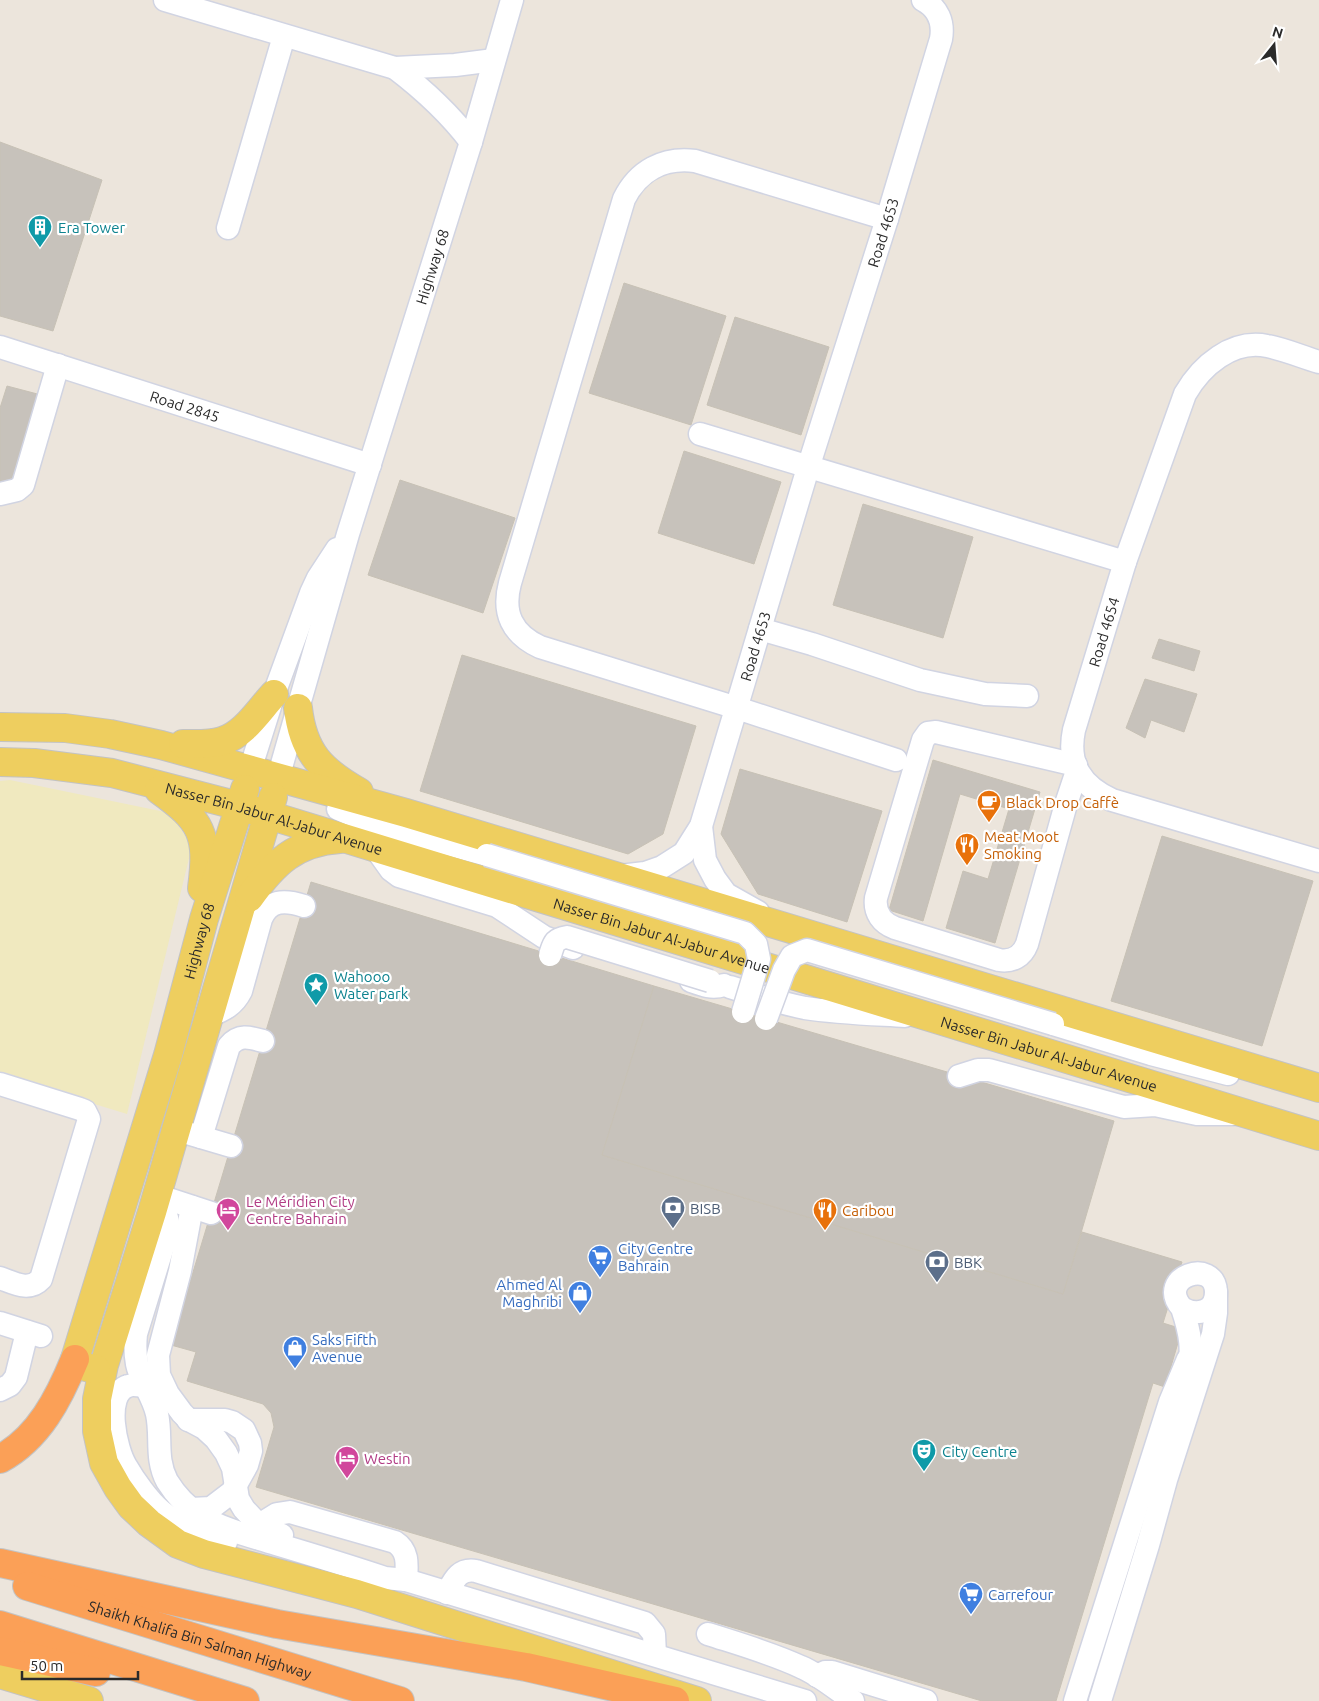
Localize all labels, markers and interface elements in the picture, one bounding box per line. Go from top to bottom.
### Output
north arrow [1249,20,1299,70]
text: N [1270,23,1285,42]
street label: Road 4653 [864,196,901,269]
building icon: Era Tower [27,214,53,248]
place label: Era Tower [58,219,126,236]
street label: Highway 68 [412,227,452,307]
street label: Road 2845 [148,387,222,425]
street label: Road 4654 [1085,595,1123,669]
street label: Road 4653 [736,609,773,683]
street label: Nasser Bin Jabur Al-Jabur Avenue [164,779,385,858]
cafe icon: Black Drop Caffè [976,789,1002,823]
place label: Black Drop Caffè [1006,794,1119,811]
place label: Meat Moot Smoking [984,828,1059,862]
restaurant icon: Meat Moot Smoking [954,832,980,866]
street label: Nasser Bin Jabur Al-Jabur Avenue [551,894,772,976]
street label: Highway 68 [180,901,217,981]
place label: Wahooo Water park [334,968,409,1002]
place icon: Wahooo Water park [303,972,329,1006]
street label: Nasser Bin Jabur Al-Jabur Avenue [939,1012,1160,1095]
place label: Le Méridien City Centre Bahrain [246,1193,355,1227]
bank icon: BISB [660,1195,686,1229]
hotel icon: Le Méridien City Centre Bahrain [215,1197,241,1231]
restaurant icon: Caribou [812,1197,838,1231]
place label: BISB [690,1200,721,1217]
place label: Caribou [842,1202,894,1219]
place label: City Centre Bahrain [618,1240,693,1274]
supermarket icon: City Centre Bahrain [587,1244,613,1278]
bank icon: BBK [924,1249,950,1283]
place label: BBK [954,1254,982,1271]
place label: Ahmed Al Maghribi [497,1276,562,1310]
shop icon: Ahmed Al Maghribi [567,1280,593,1314]
place label: Saks Fifth Avenue [312,1331,377,1365]
shop icon: Saks Fifth Avenue [282,1335,308,1369]
theatre icon: City Centre [911,1438,937,1472]
place label: City Centre [942,1443,1017,1460]
hotel icon: Westin [334,1445,360,1479]
place label: Westin [364,1450,411,1467]
supermarket icon: Carrefour [958,1581,984,1615]
place label: Carrefour [988,1586,1054,1603]
street label: Shaikh Khalifa Bin Salman Highway [86,1597,314,1682]
scale bar [22,1648,139,1680]
text: 50 m [30,1657,63,1674]

